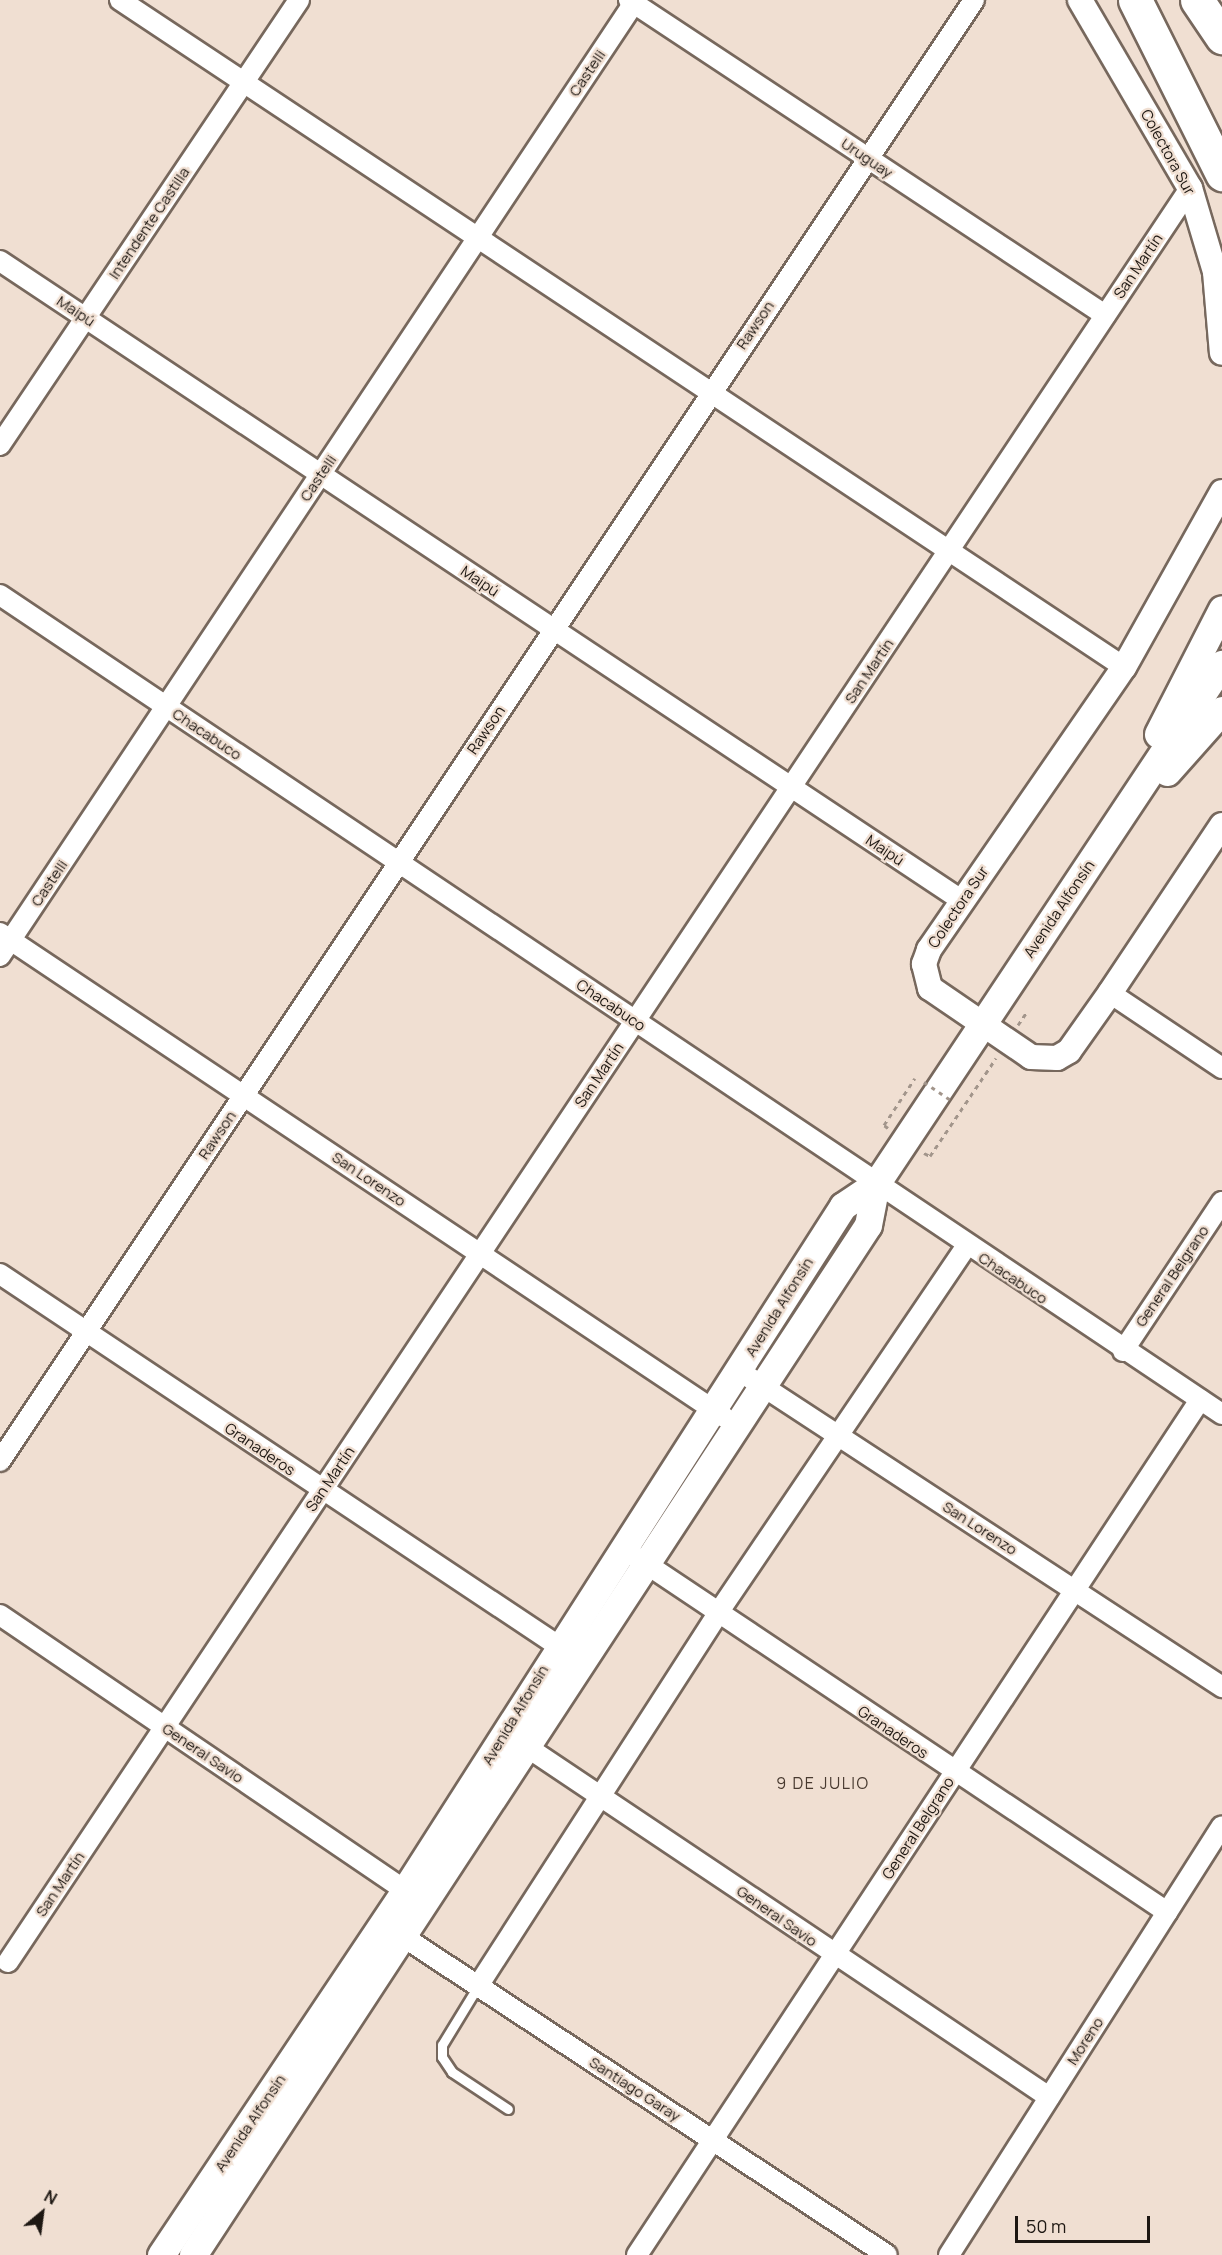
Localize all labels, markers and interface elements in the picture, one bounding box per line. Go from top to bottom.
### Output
street label: Castelli [565,46,609,100]
street label: Colectora Sur [1137,106,1199,198]
street label: Uruguay [838,134,896,182]
street label: Intendente Castilla [105,164,193,282]
street label: San Martín [1110,230,1166,302]
street label: Maipú [53,292,99,330]
street label: Rawson [732,297,778,353]
street label: Castelli [296,451,340,505]
street label: Maipú [457,562,503,600]
street label: San Martín [841,635,897,707]
street label: Rawson [463,702,509,758]
street label: Chacabuco [169,704,245,764]
street label: Maipú [862,831,908,869]
street label: Castelli [27,856,71,910]
street label: Avenida Alfonsín [1020,857,1098,961]
street label: Colectora Sur [924,863,992,951]
street label: Chacabuco [573,975,649,1035]
street label: San Martín [571,1039,627,1111]
street label: Rawson [194,1107,240,1163]
street label: San Lorenzo [329,1148,409,1210]
street label: General Belgrano [1131,1222,1213,1330]
street label: Chacabuco [975,1248,1051,1308]
street label: Avenida Alfonsín [741,1254,817,1360]
street label: Granaderos [221,1419,299,1479]
street label: San Martín [302,1443,358,1515]
street label: San Lorenzo [939,1497,1021,1559]
street label: Avenida Alfonsín [478,1662,552,1768]
street label: Granaderos [854,1702,932,1762]
street label: General Savio [159,1719,247,1787]
district label: 9 DE JULIO [776,1773,870,1793]
street label: General Belgrano [878,1774,958,1882]
street label: San Martín [32,1848,88,1920]
street label: General Savio [733,1882,821,1950]
street label: Moreno [1063,2014,1107,2068]
street label: Santiago Garay [586,2053,684,2125]
street label: Avenida Alfonsín [211,2071,289,2175]
north arrow [12,2183,72,2243]
text: N [40,2185,61,2210]
scale bar [1018,2204,1153,2242]
text: 50 m [1026,2214,1066,2238]

